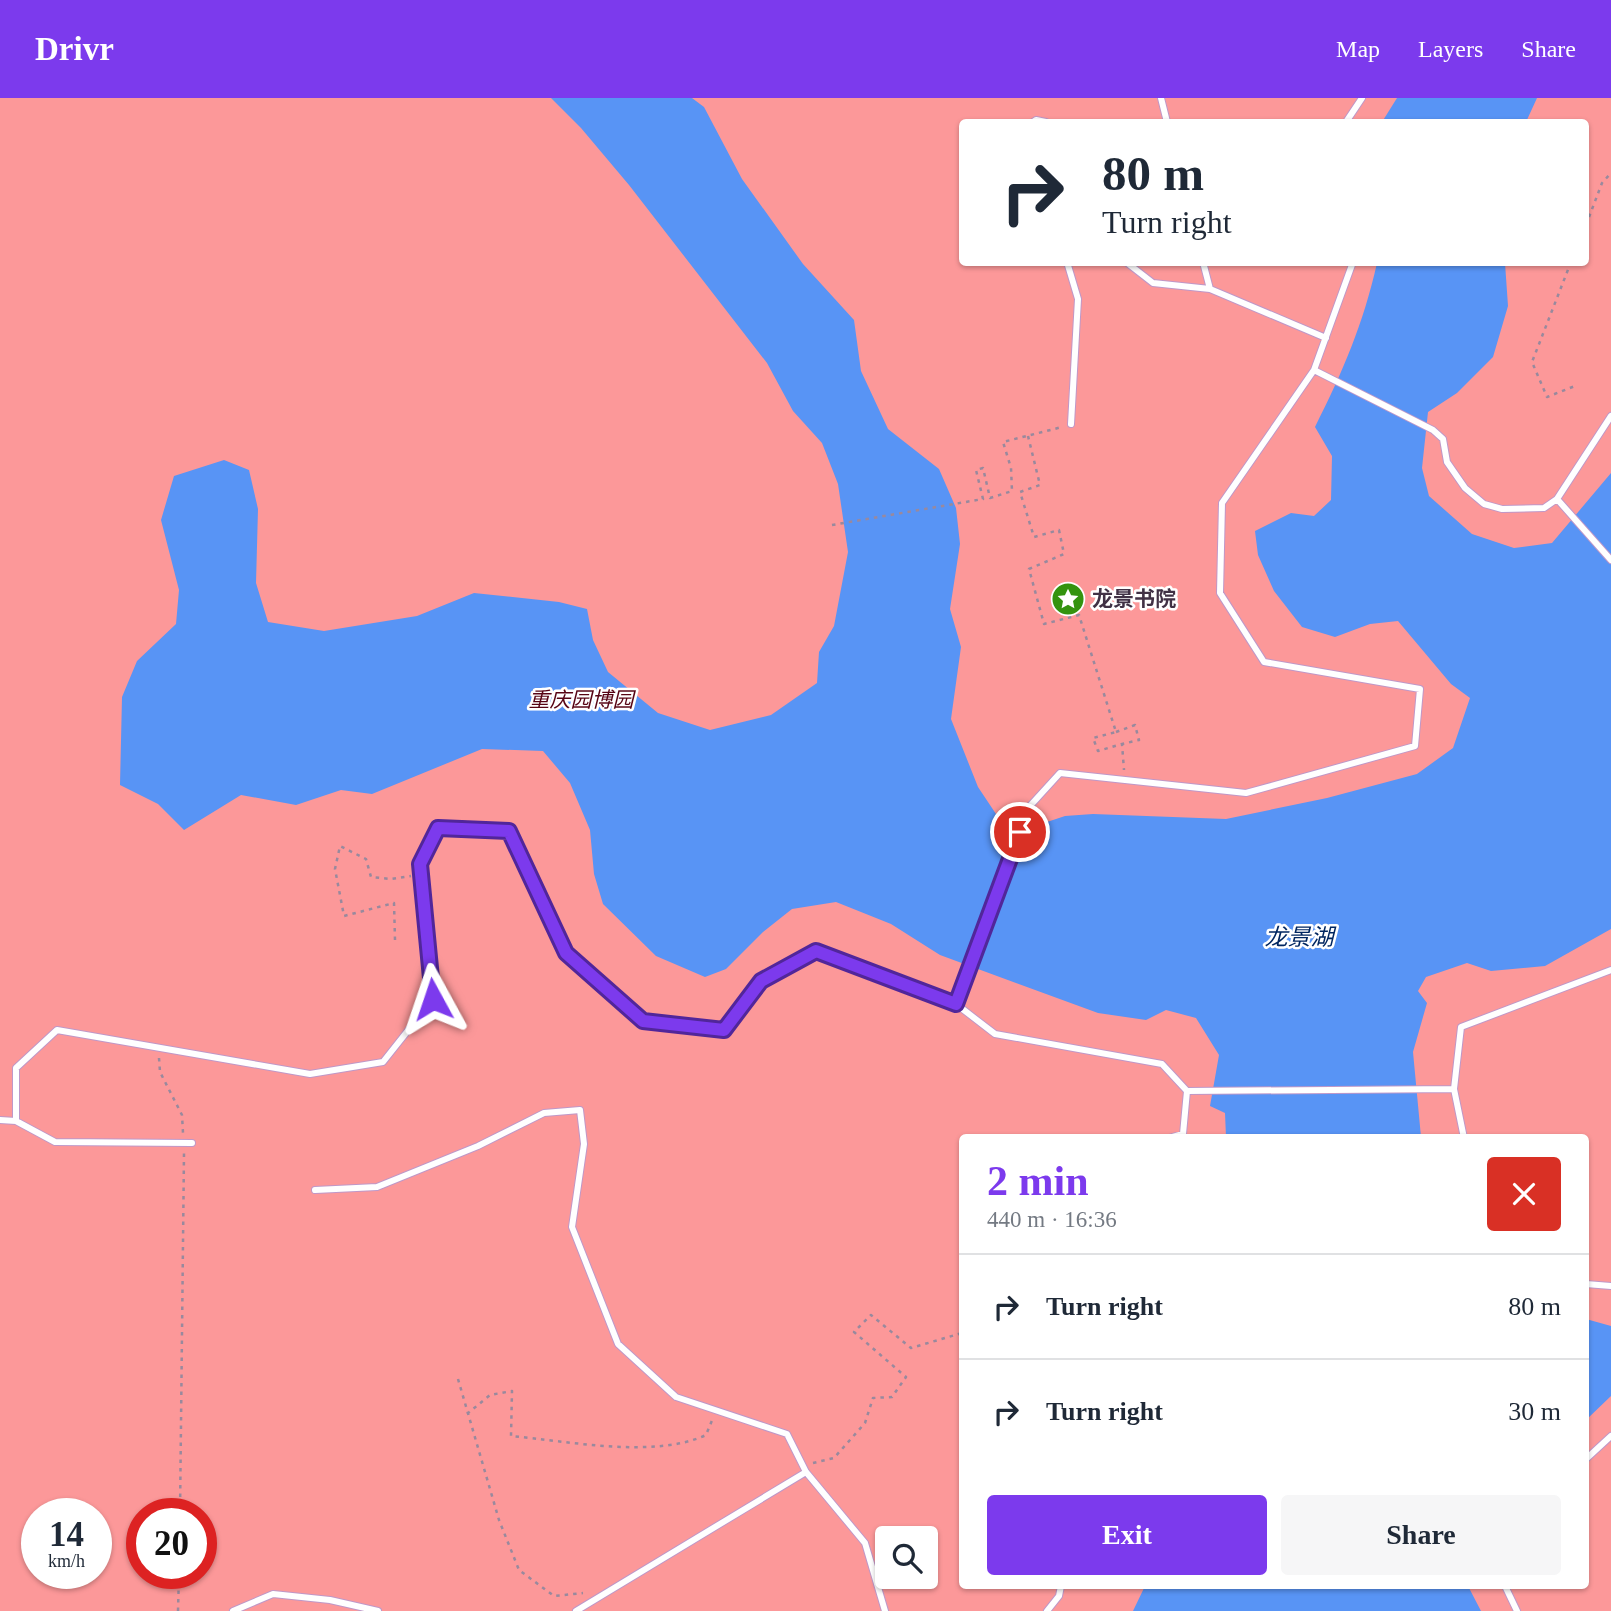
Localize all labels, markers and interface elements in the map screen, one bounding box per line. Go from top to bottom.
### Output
text: Drivr [35,31,114,67]
text: Map [1336,36,1380,62]
text: Layers [1418,36,1483,62]
text: Share [1521,36,1576,62]
text: 80 m [1102,146,1204,201]
icon: right [987,147,1078,238]
text: Turn right [1102,204,1232,240]
place icon: 龙景书院 [1049,580,1087,618]
place label: 龙景书院 [1092,587,1176,611]
park label: 重庆园博园 [529,688,636,712]
pin [990,802,1050,862]
icon: arrive [1001,813,1039,851]
water label: 龙景湖 [1265,925,1337,950]
position arrow [396,962,470,1036]
button: close [1487,1157,1561,1231]
text: 2 min [987,1158,1089,1204]
text: 440 m · 16:36 [987,1207,1117,1232]
icon: right [987,1288,1025,1326]
text: Turn right [1046,1292,1163,1321]
text: 80 m [1508,1292,1561,1321]
icon: right [987,1393,1025,1431]
text: Turn right [1046,1397,1163,1426]
text: 30 m [1508,1397,1561,1426]
button: Exit [987,1495,1267,1575]
button: Share [1281,1495,1561,1575]
speed limit sign: 20 [126,1498,217,1589]
text: 14 [49,1515,84,1554]
map controls [875,1526,938,1589]
button: search [875,1526,938,1589]
text: km/h [48,1551,85,1571]

